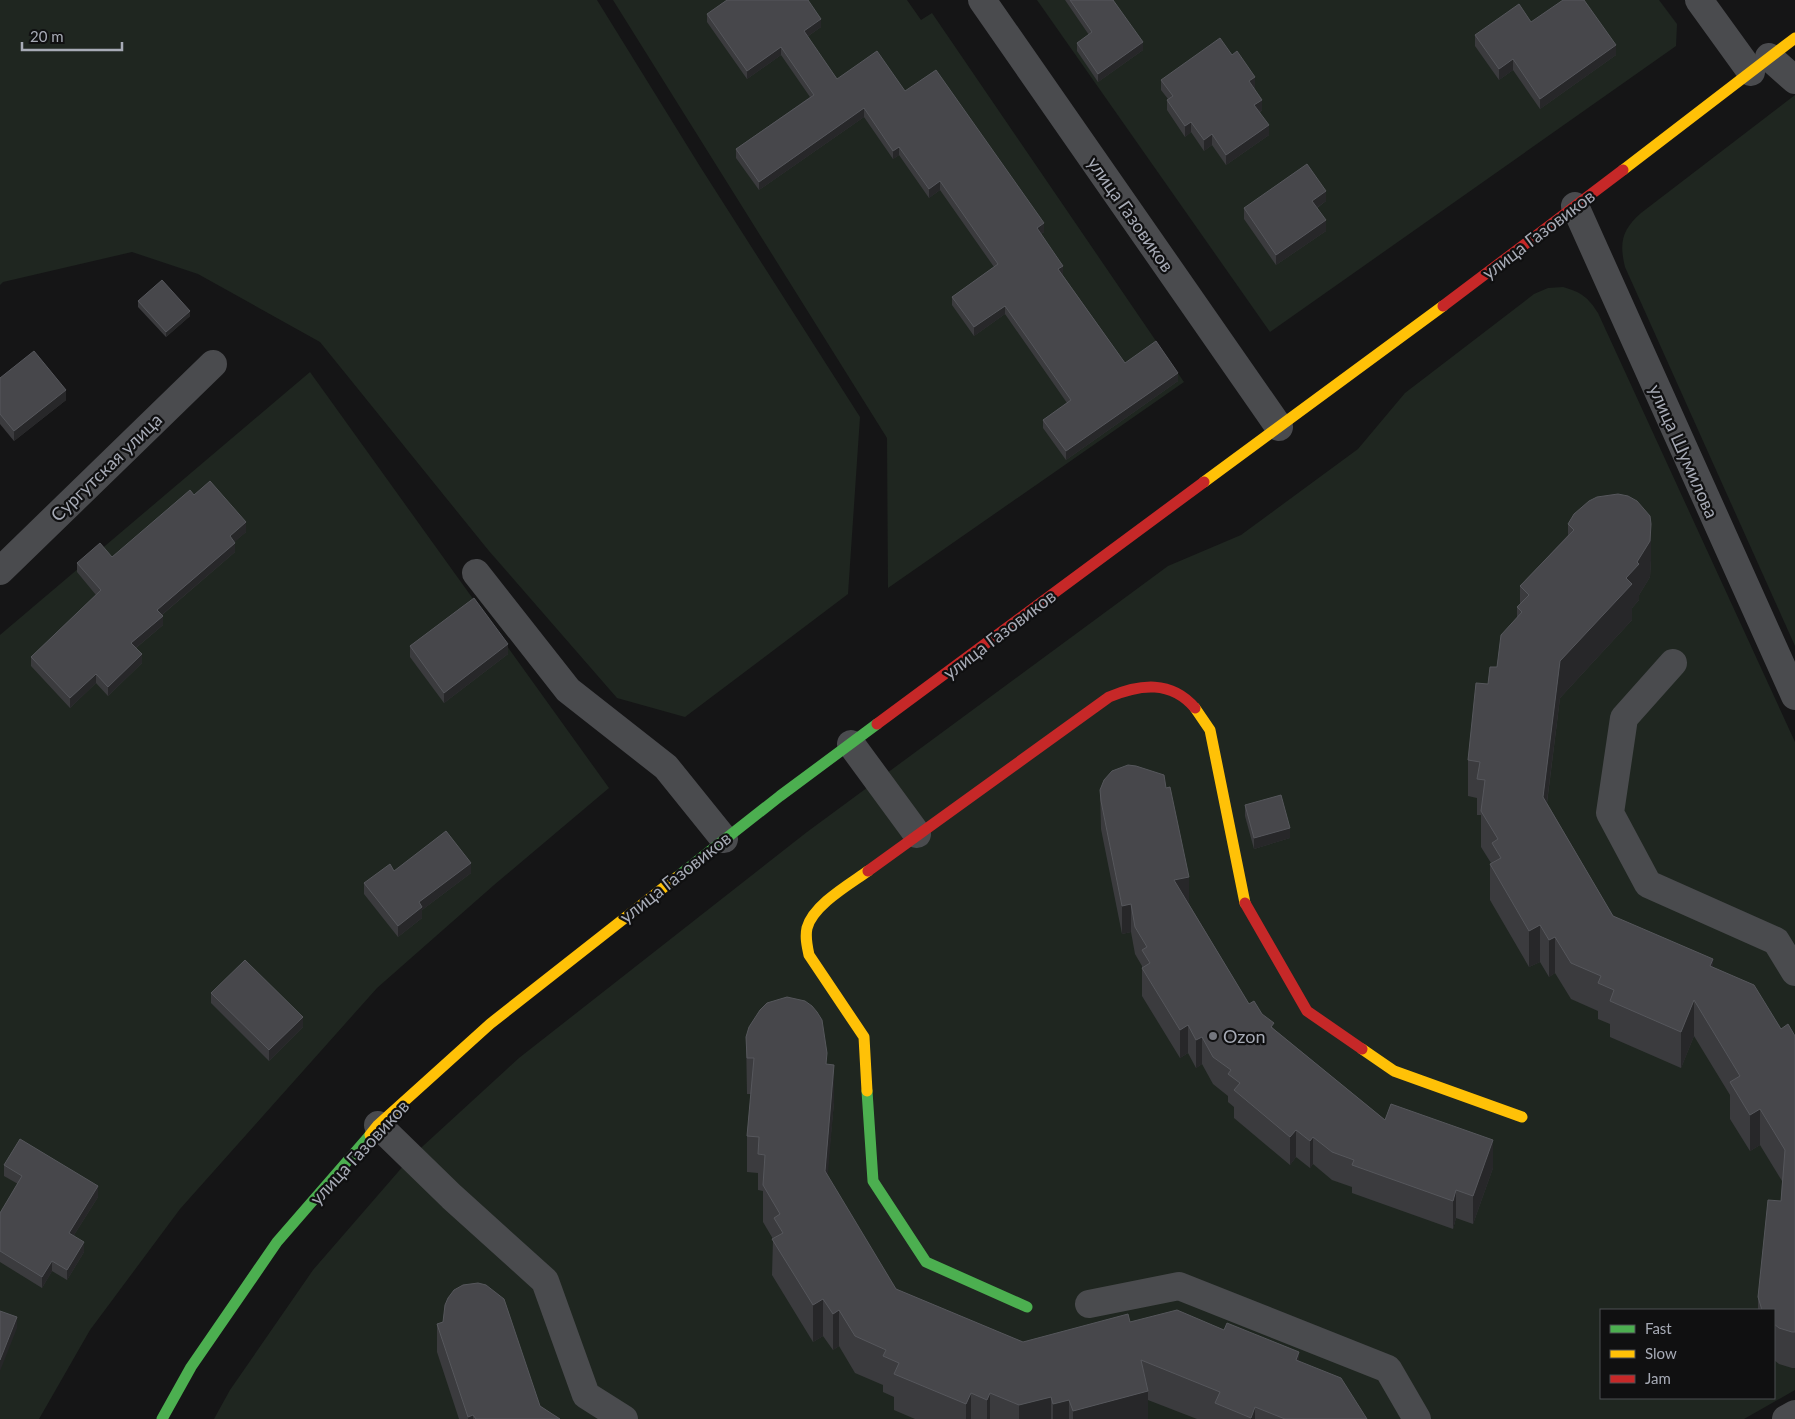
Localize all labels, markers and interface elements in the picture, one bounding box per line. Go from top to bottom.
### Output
scale bar [22,20,122,52]
text: 20 m [30,27,64,45]
street label: улица Газовиков [1083,152,1179,276]
street label: улица Газовиков [1477,184,1599,284]
street label: улица Шумилова [1645,381,1723,521]
street label: Сургутская улица [46,408,166,526]
street label: улица Газовиков [938,584,1060,684]
street label: улица Газовиков [615,827,735,927]
place label: Ozon [1223,1025,1265,1047]
marker: Ozon [1207,1030,1219,1042]
street label: улица Газовиков [305,1095,413,1209]
legend [1600,1309,1775,1399]
text: Fast [1645,1319,1672,1337]
text: Slow [1645,1344,1677,1362]
text: Jam [1645,1369,1671,1387]

